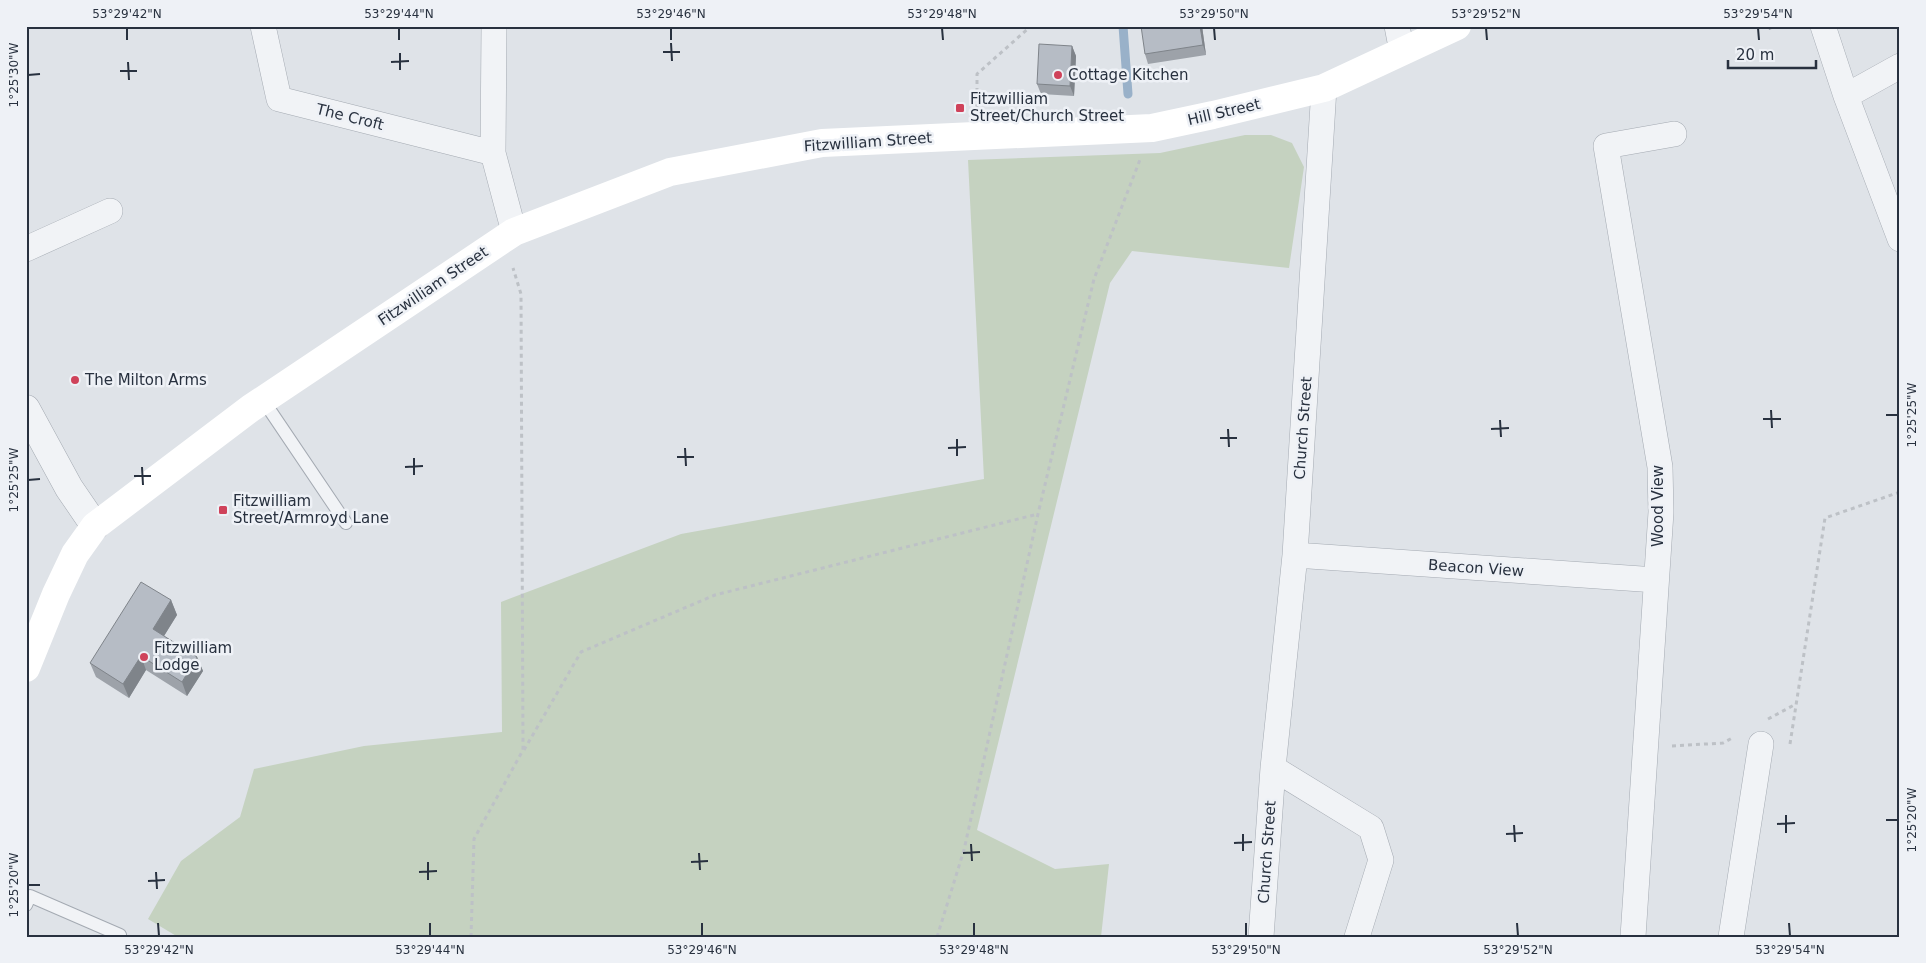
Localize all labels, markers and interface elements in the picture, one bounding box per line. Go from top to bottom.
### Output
text: 53°29'42"N [92,7,162,21]
text: 53°29'44"N [364,7,434,21]
text: 53°29'46"N [636,7,706,21]
text: 53°29'48"N [907,7,977,21]
text: 53°29'50"N [1179,7,1249,21]
text: 53°29'52"N [1451,7,1521,21]
text: 53°29'54"N [1723,7,1793,21]
scale bar [1728,38,1816,70]
text: 1°25'30"W [7,42,21,107]
text: 20 m [1736,46,1774,64]
place label: Cottage Kitchen [1068,66,1189,84]
marker: Cottage Kitchen [1052,69,1064,81]
place label: Fitzwilliam Street/Church Street [970,90,1124,125]
street label: Hill Street [1186,95,1262,129]
street label: The Croft [313,100,386,134]
marker: Fitzwilliam Street/Church Street [954,102,966,114]
street label: Fitzwilliam Street [803,129,933,155]
street label: Fitzwilliam Street [375,243,491,329]
place label: The Milton Arms [84,371,207,389]
marker: The Milton Arms [69,374,81,386]
street label: Church Street [1290,376,1316,480]
text: 1°25'25"W [1905,382,1919,447]
text: 1°25'25"W [7,447,21,512]
street label: Wood View [1649,465,1667,547]
place label: Fitzwilliam Street/Armroyd Lane [233,492,389,527]
marker: Fitzwilliam Street/Armroyd Lane [217,504,229,516]
street label: Beacon View [1427,556,1525,580]
place label: Fitzwilliam Lodge [154,639,232,674]
marker: Fitzwilliam Lodge [138,651,150,663]
text: 1°25'20"W [1905,787,1919,852]
street label: Church Street [1254,800,1280,904]
text: 1°25'20"W [7,852,21,917]
text: 53°29'42"N [124,943,194,957]
text: 53°29'44"N [395,943,465,957]
text: 53°29'46"N [667,943,737,957]
text: 53°29'48"N [939,943,1009,957]
text: 53°29'50"N [1211,943,1281,957]
text: 53°29'52"N [1483,943,1553,957]
text: 53°29'54"N [1755,943,1825,957]

